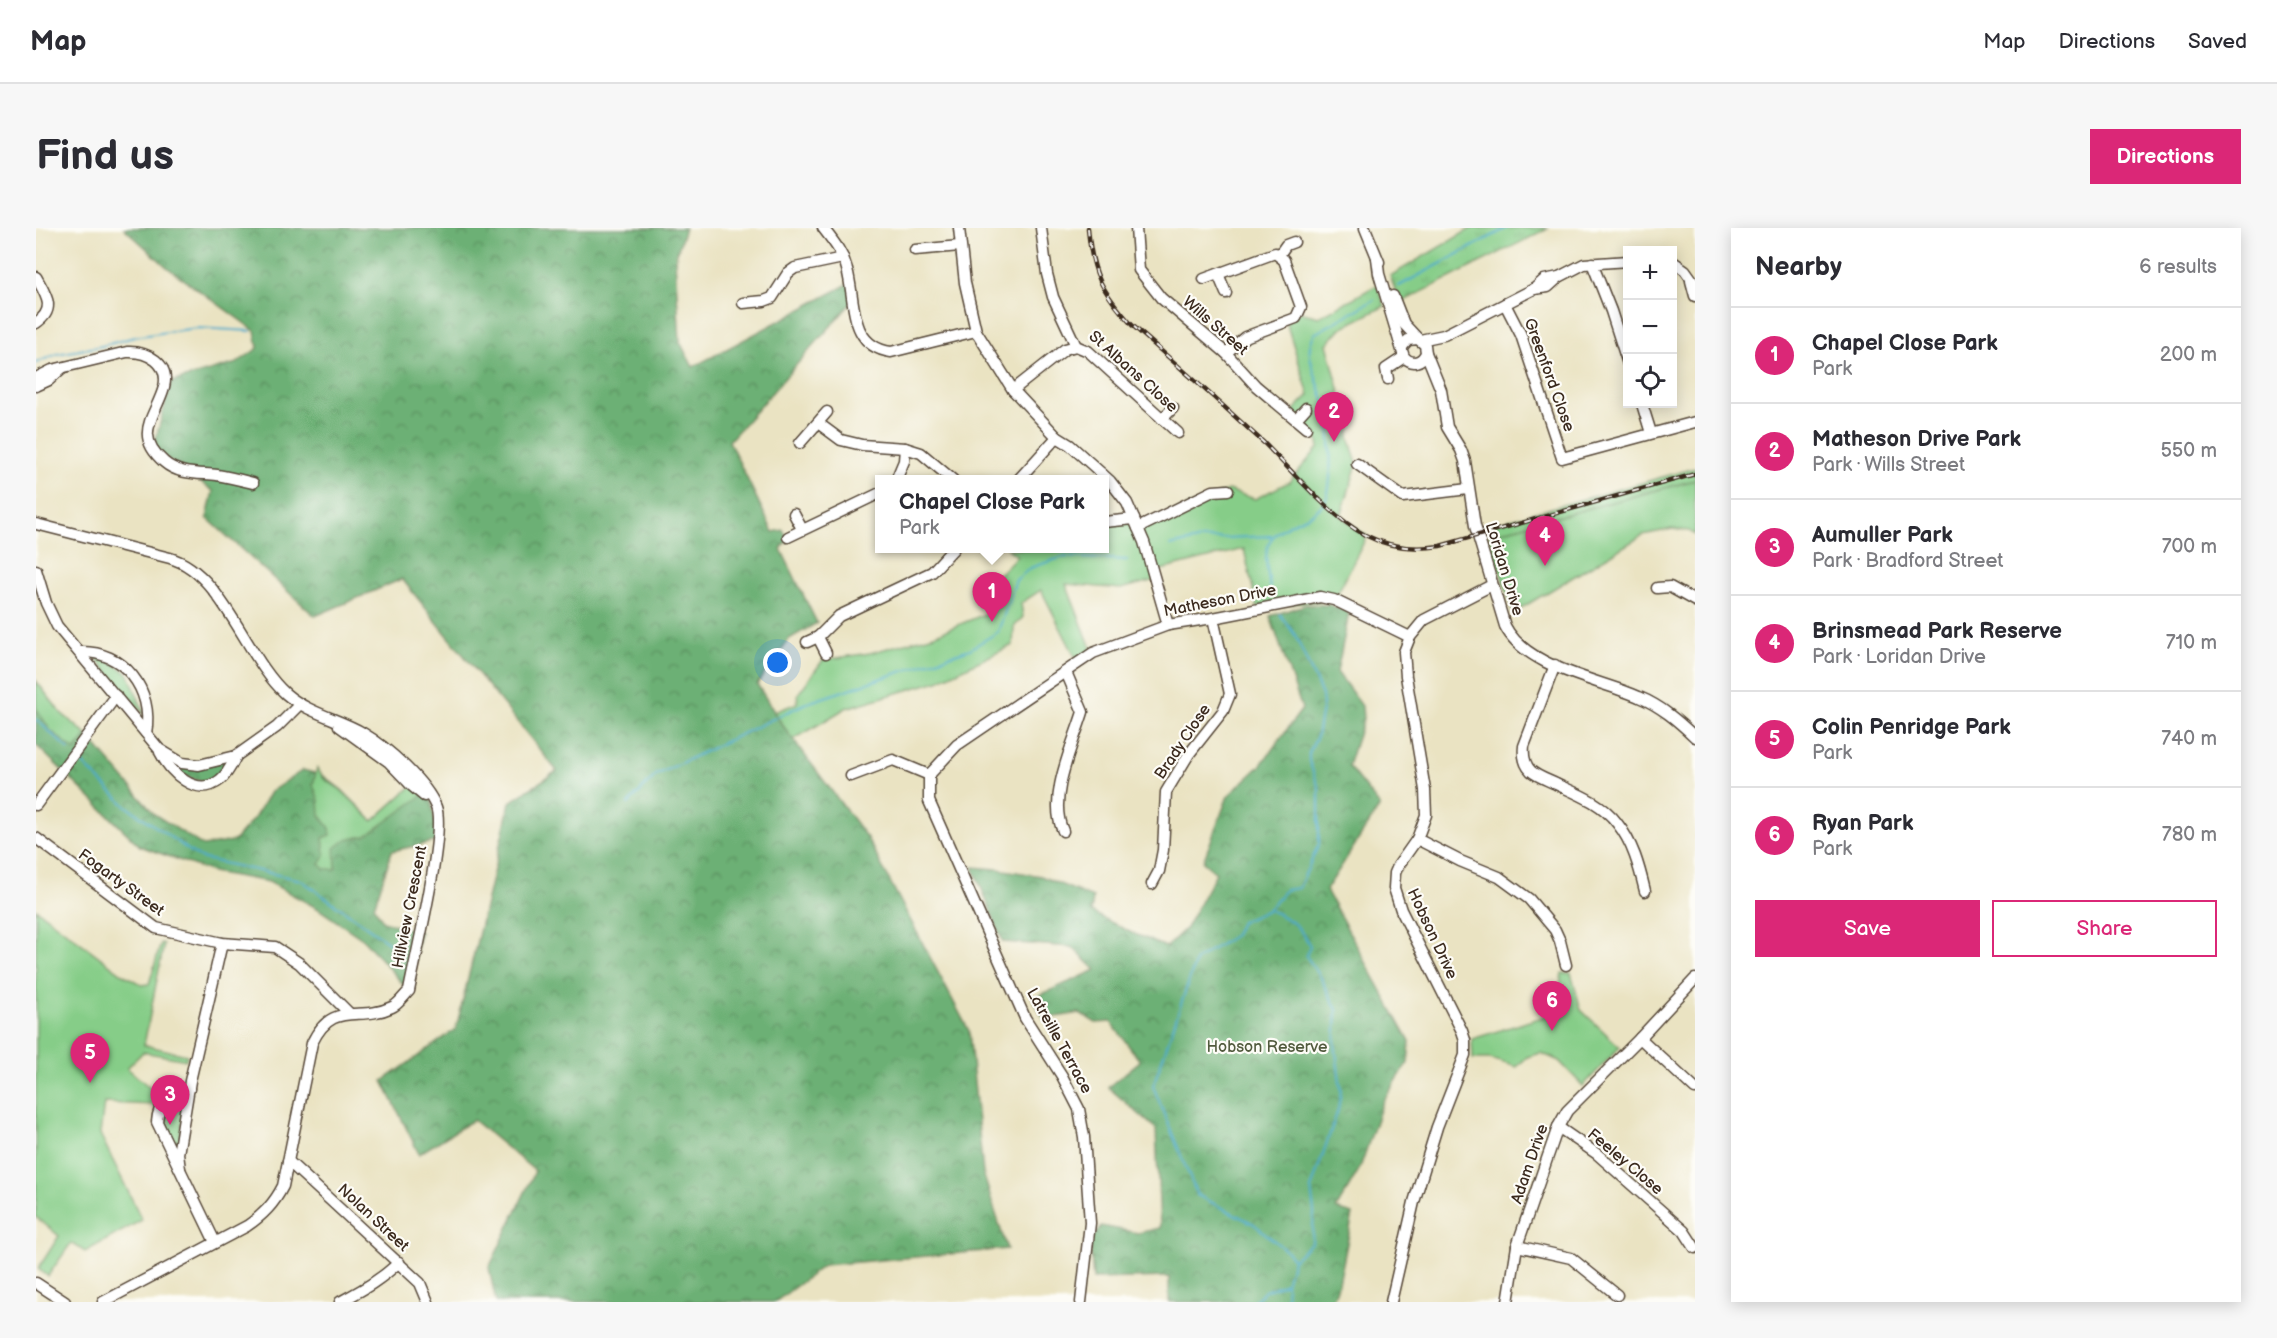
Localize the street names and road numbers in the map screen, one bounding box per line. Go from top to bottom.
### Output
street label: Wills Street [1178,292,1252,360]
street label: Greenford Close [1520,316,1579,435]
street label: St Albans Close [1085,327,1182,417]
street label: Loridan Drive [1481,520,1527,618]
street label: Matheson Drive [1162,581,1278,621]
street label: Brady Close [1151,700,1215,783]
street label: Hillview Crescent [389,844,431,970]
street label: Fogarty Street [74,845,168,921]
street label: Hobson Drive [1403,886,1461,983]
street label: Latreille Terrace [1022,985,1096,1097]
street label: Adam Drive [1508,1121,1553,1206]
street label: Feeley Close [1583,1125,1667,1199]
street label: Nolan Street [333,1180,413,1256]

